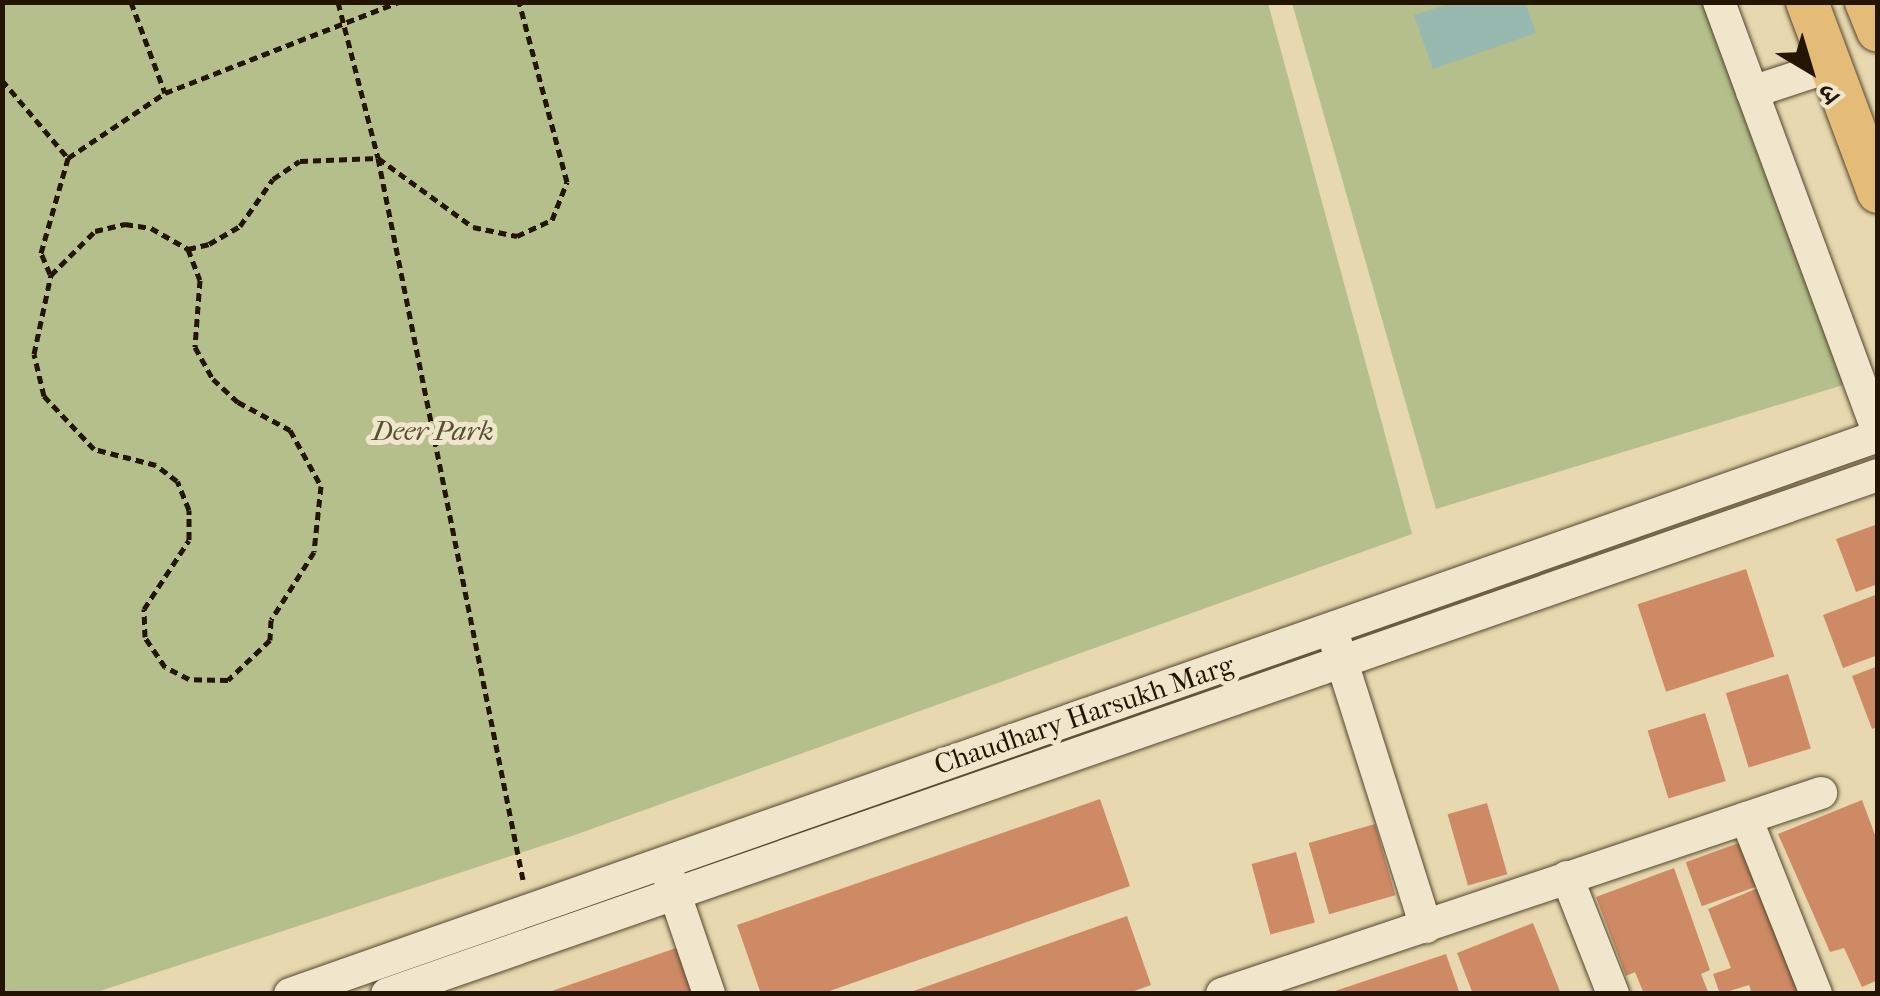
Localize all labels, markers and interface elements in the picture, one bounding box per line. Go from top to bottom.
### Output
north arrow [1760,20,1860,120]
text: उ [1813,77,1845,111]
park label: Deer Park [372,414,494,448]
street label: Chaudhary Harsukh Marg [930,648,1238,782]

